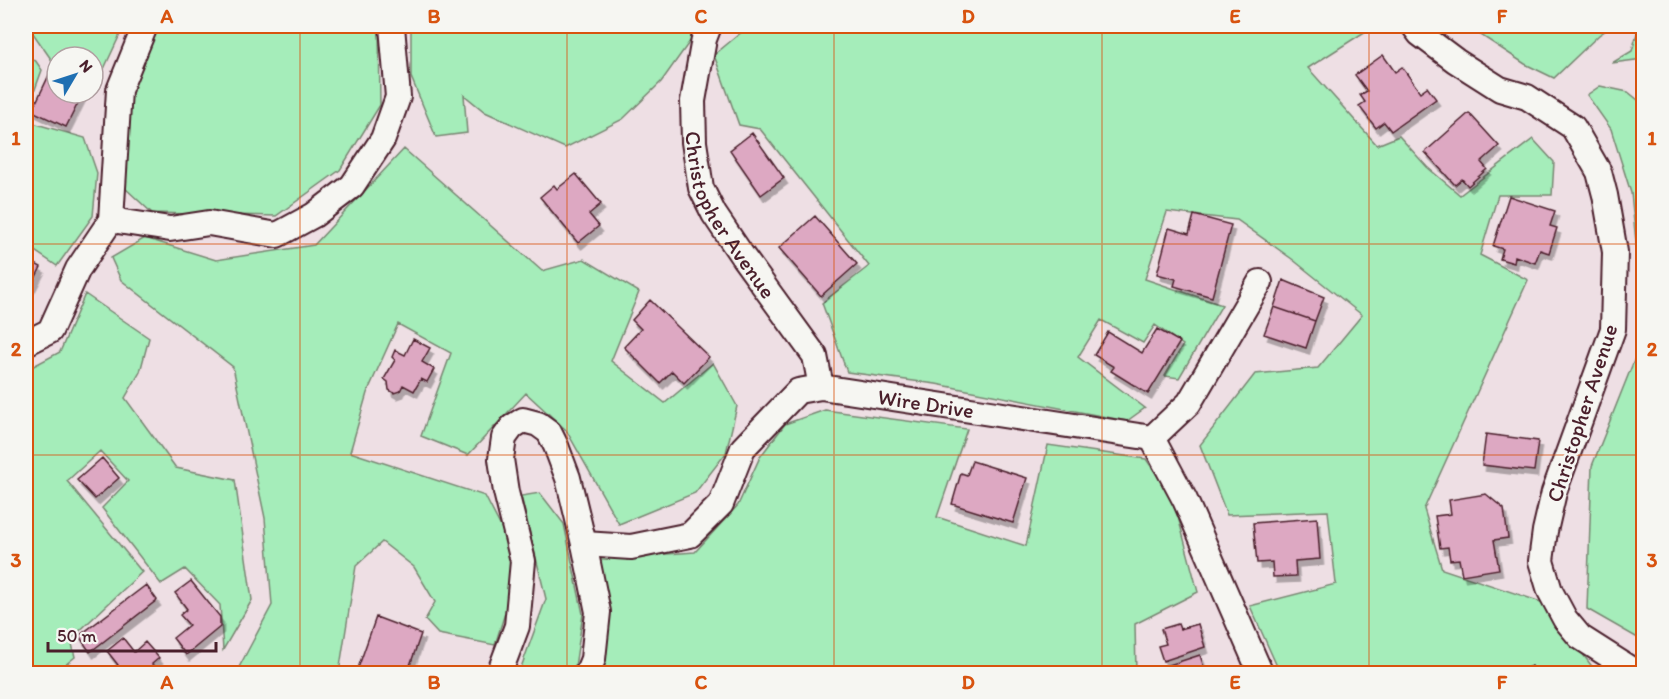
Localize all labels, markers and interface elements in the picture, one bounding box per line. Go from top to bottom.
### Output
text: A [160,4,174,28]
text: B [428,4,441,28]
text: C [695,4,708,28]
text: D [961,4,975,28]
text: E [1229,4,1241,28]
text: F [1497,4,1508,28]
north arrow [45,45,105,105]
text: N [75,56,97,76]
text: 1 [11,126,21,150]
text: 1 [1647,126,1657,150]
street label: Christopher Avenue [680,131,782,303]
street label: Christopher Avenue [1540,320,1624,506]
text: 2 [11,337,22,361]
text: 2 [1647,337,1658,361]
street label: Wire Drive [876,382,976,424]
text: 3 [11,548,22,572]
text: 3 [1647,548,1658,572]
scale bar [48,615,216,653]
text: 50 m [57,625,97,647]
text: A [160,670,174,694]
text: B [428,670,441,694]
text: C [695,670,708,694]
text: D [961,670,975,694]
text: E [1229,670,1241,694]
text: F [1497,670,1508,694]

